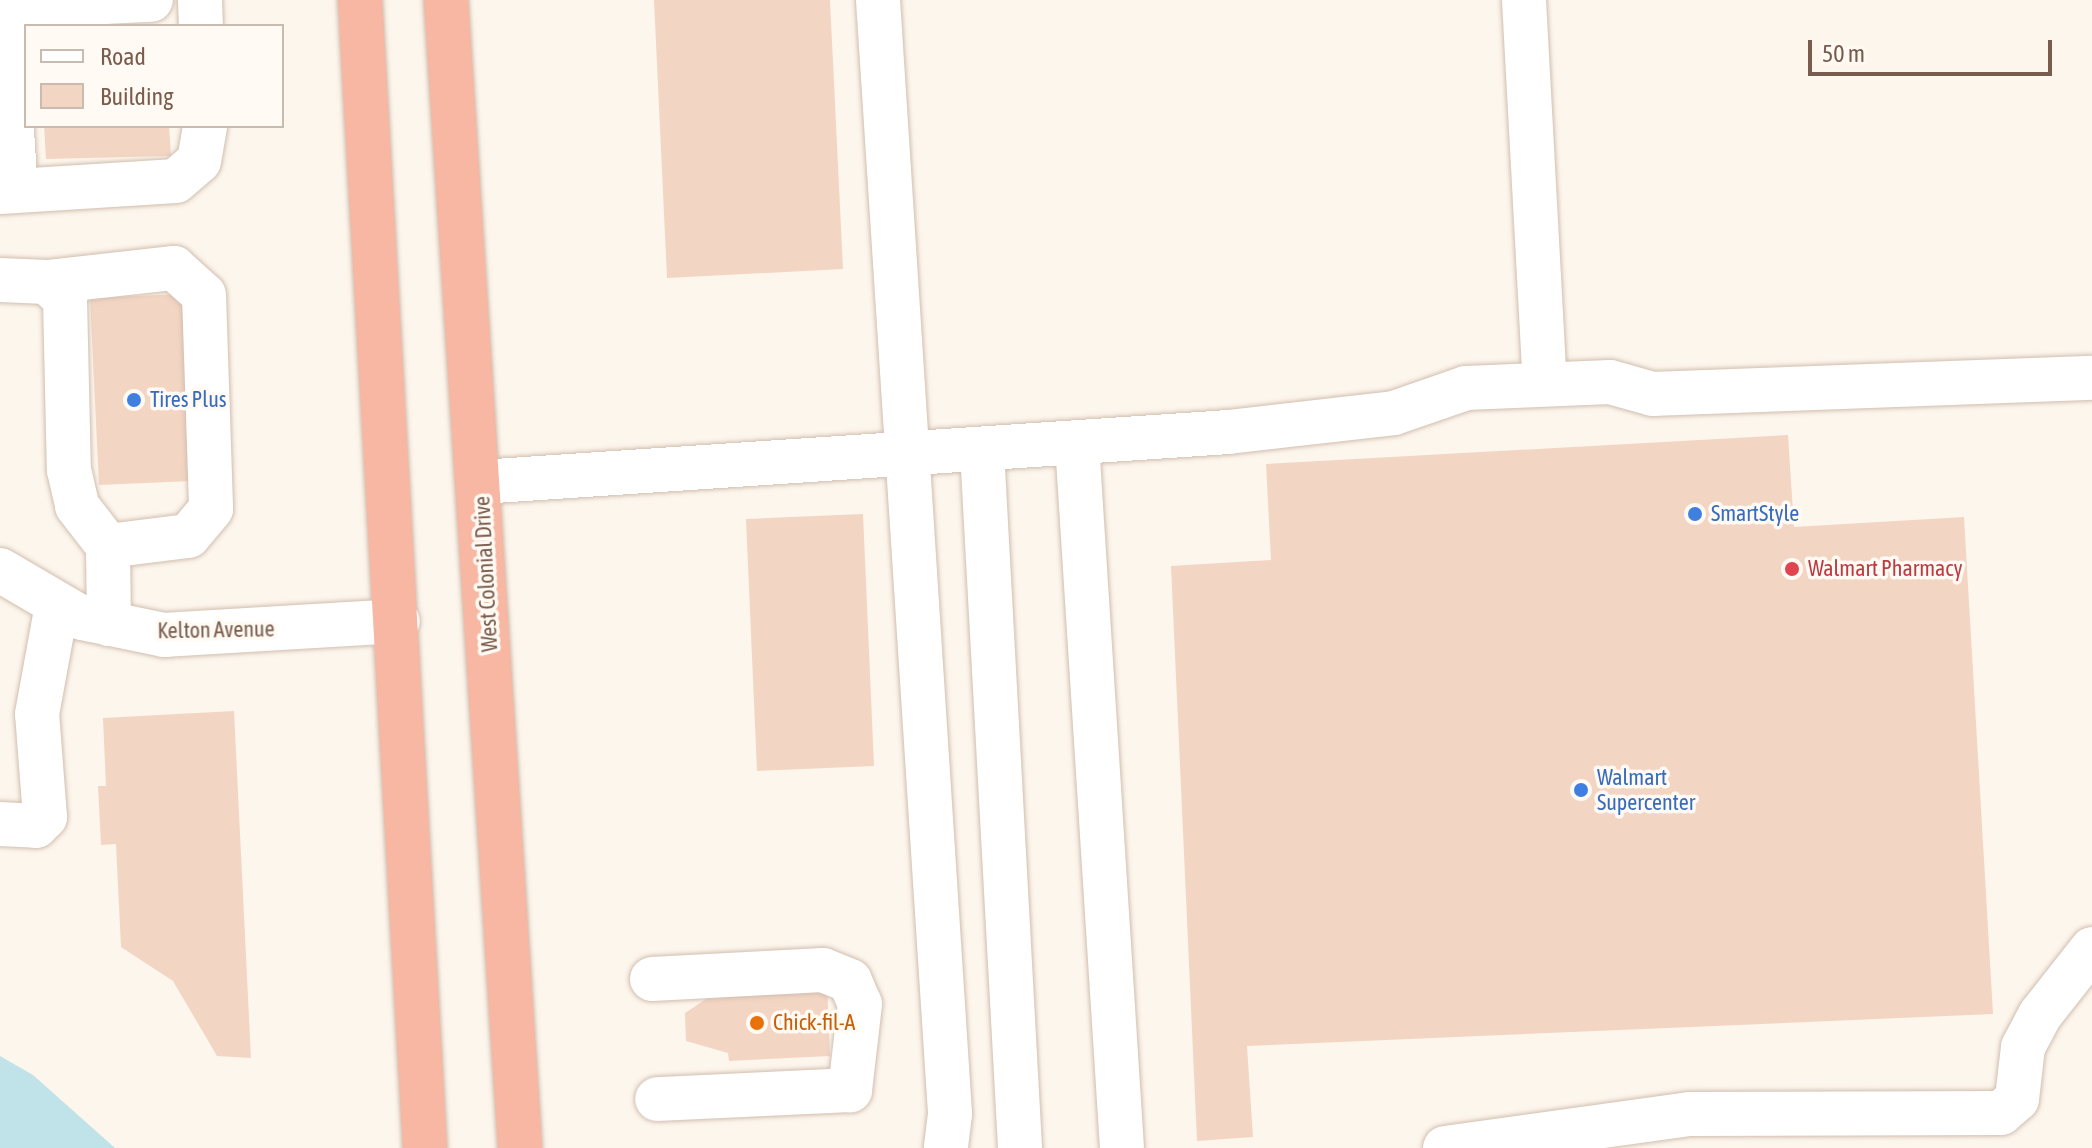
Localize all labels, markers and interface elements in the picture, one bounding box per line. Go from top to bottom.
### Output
legend [24,24,284,128]
scale bar [1812,24,2056,74]
text: 50 m [1822,40,1865,67]
text: Road [100,43,146,70]
text: Building [100,83,173,110]
place label: Tires Plus [150,387,227,413]
marker: Tires Plus [125,391,143,409]
street label: West Colonial Drive [469,495,503,653]
place label: SmartStyle [1711,501,1799,527]
marker: SmartStyle [1686,505,1704,523]
place label: Walmart Pharmacy [1808,556,1962,582]
marker: Walmart Pharmacy [1783,560,1801,578]
street label: Kelton Avenue [157,616,275,644]
place label: Walmart Supercenter [1597,764,1695,816]
marker: Walmart Supercenter [1572,781,1590,799]
place label: Chick-fil-A [773,1010,855,1036]
marker: Chick-fil-A [748,1014,766,1032]

